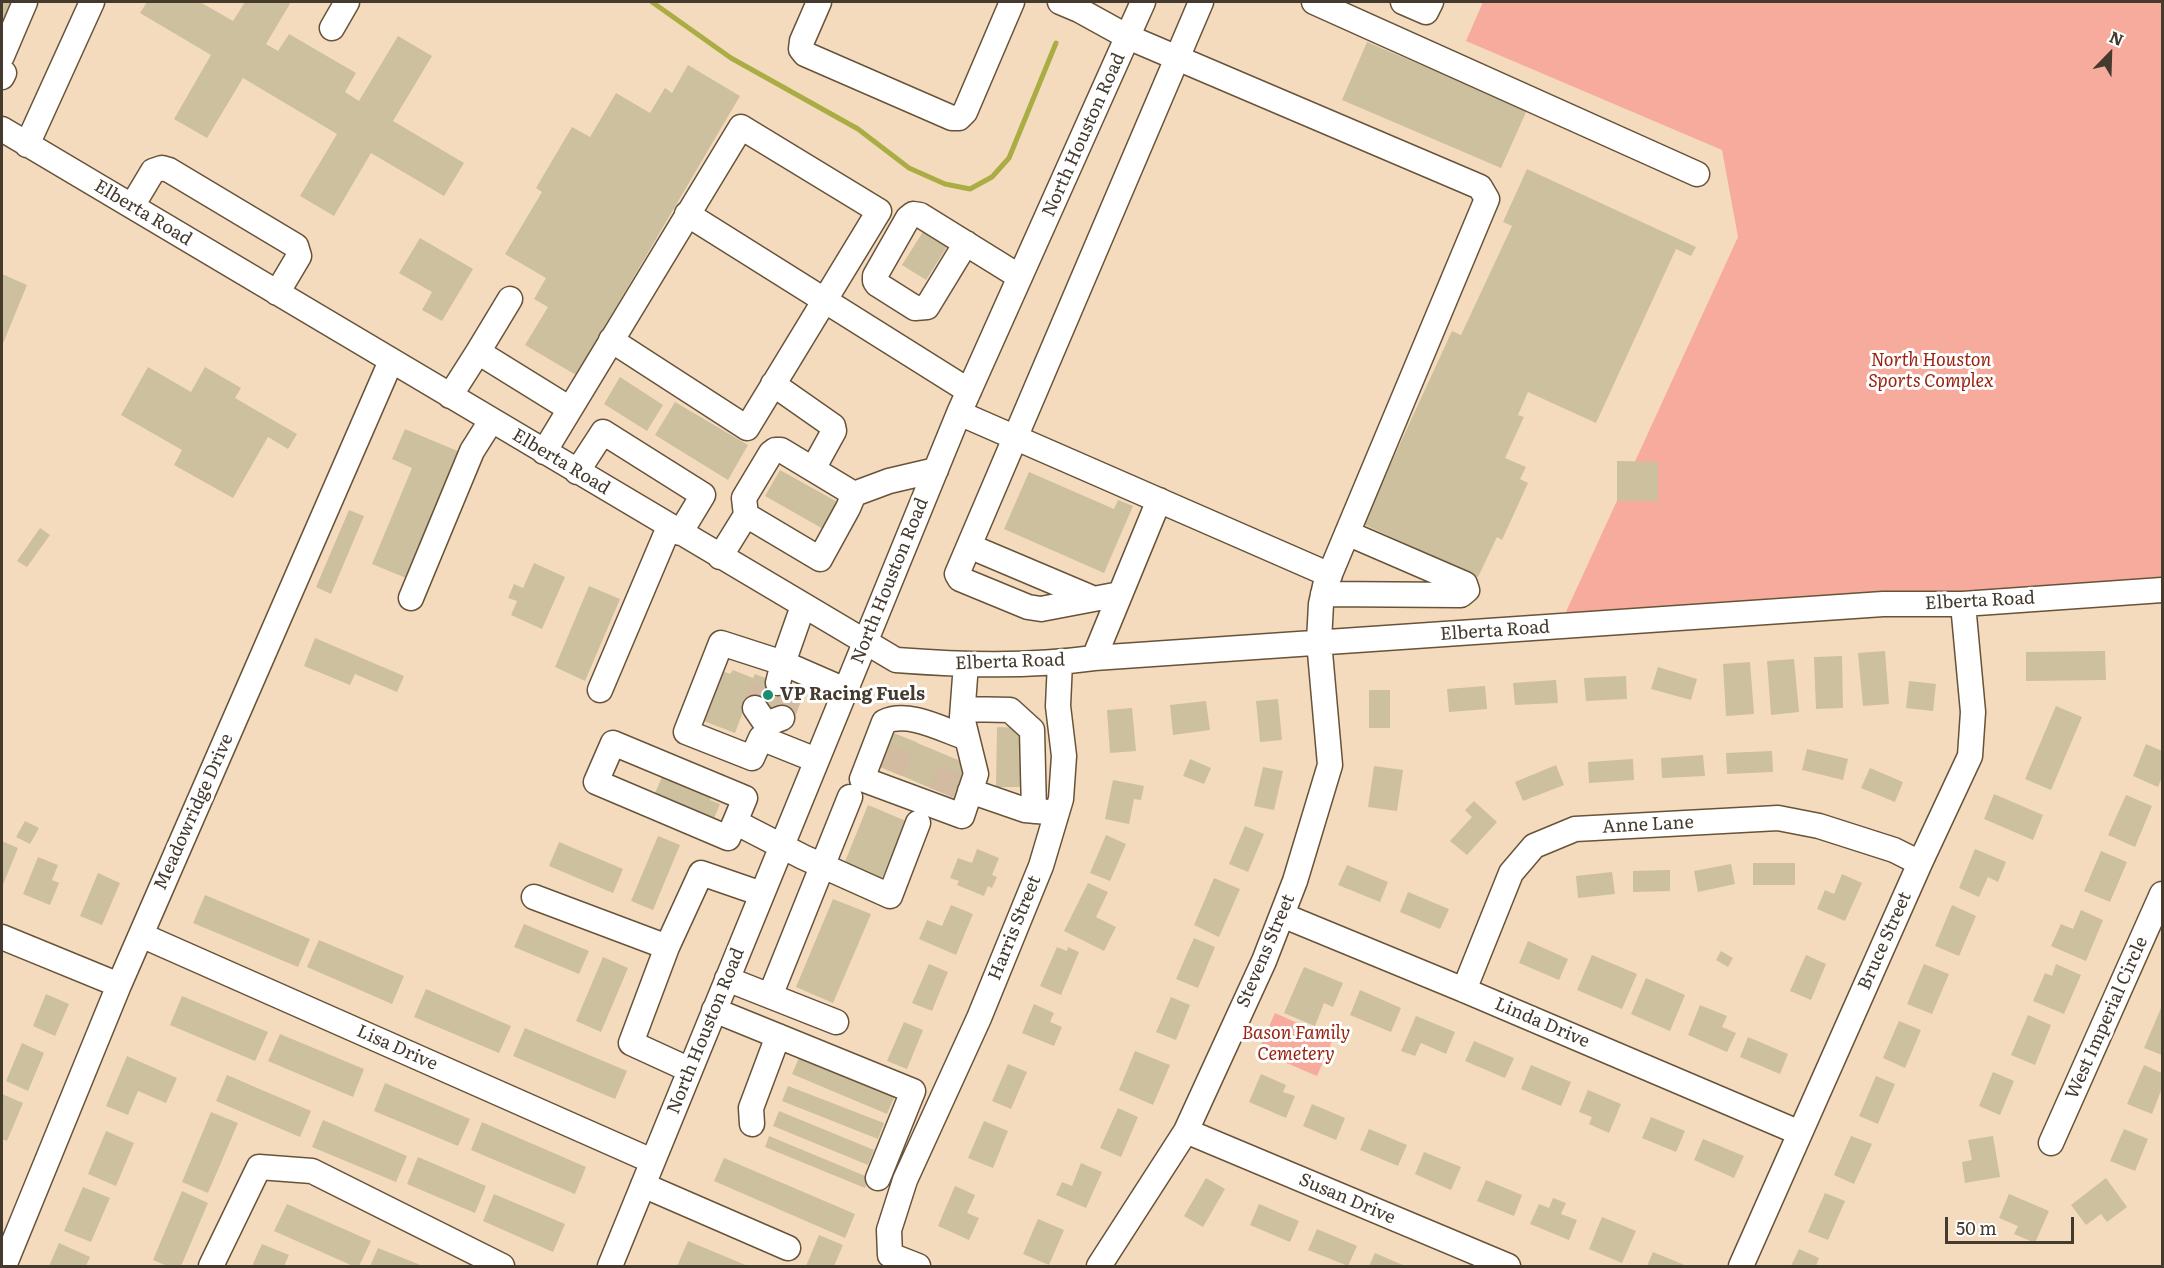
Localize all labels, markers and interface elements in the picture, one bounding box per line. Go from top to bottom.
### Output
north arrow [2080,24,2140,84]
text: N [2106,24,2128,51]
street label: North Houston Road [1038,50,1130,220]
street label: Elberta Road [90,175,196,251]
park label: North Houston Sports Complex [1868,350,1994,392]
street label: Elberta Road [508,424,614,500]
street label: North Houston Road [847,495,933,667]
street label: Elberta Road [1924,587,2036,615]
street label: Elberta Road [1439,616,1551,646]
street label: Elberta Road [955,649,1065,675]
place label: VP Racing Fuels [780,684,925,706]
marker: VP Racing Fuels [761,688,775,702]
street label: Meadowridge Drive [150,731,238,893]
street label: Anne Lane [1602,812,1694,838]
street label: Harris Street [984,873,1046,983]
street label: Bruce Street [1854,889,1916,993]
street label: Stevens Street [1232,891,1300,1011]
street label: West Imperial Circle [2061,933,2153,1103]
street label: North Houston Road [663,945,749,1117]
street label: Linda Drive [1491,993,1593,1053]
street label: Lisa Drive [353,1021,441,1075]
park label: Bason Family Cemetery [1242,1023,1350,1066]
street label: Susan Drive [1296,1169,1398,1229]
scale bar [1948,1205,2077,1243]
text: 50 m [1956,1214,1997,1241]

